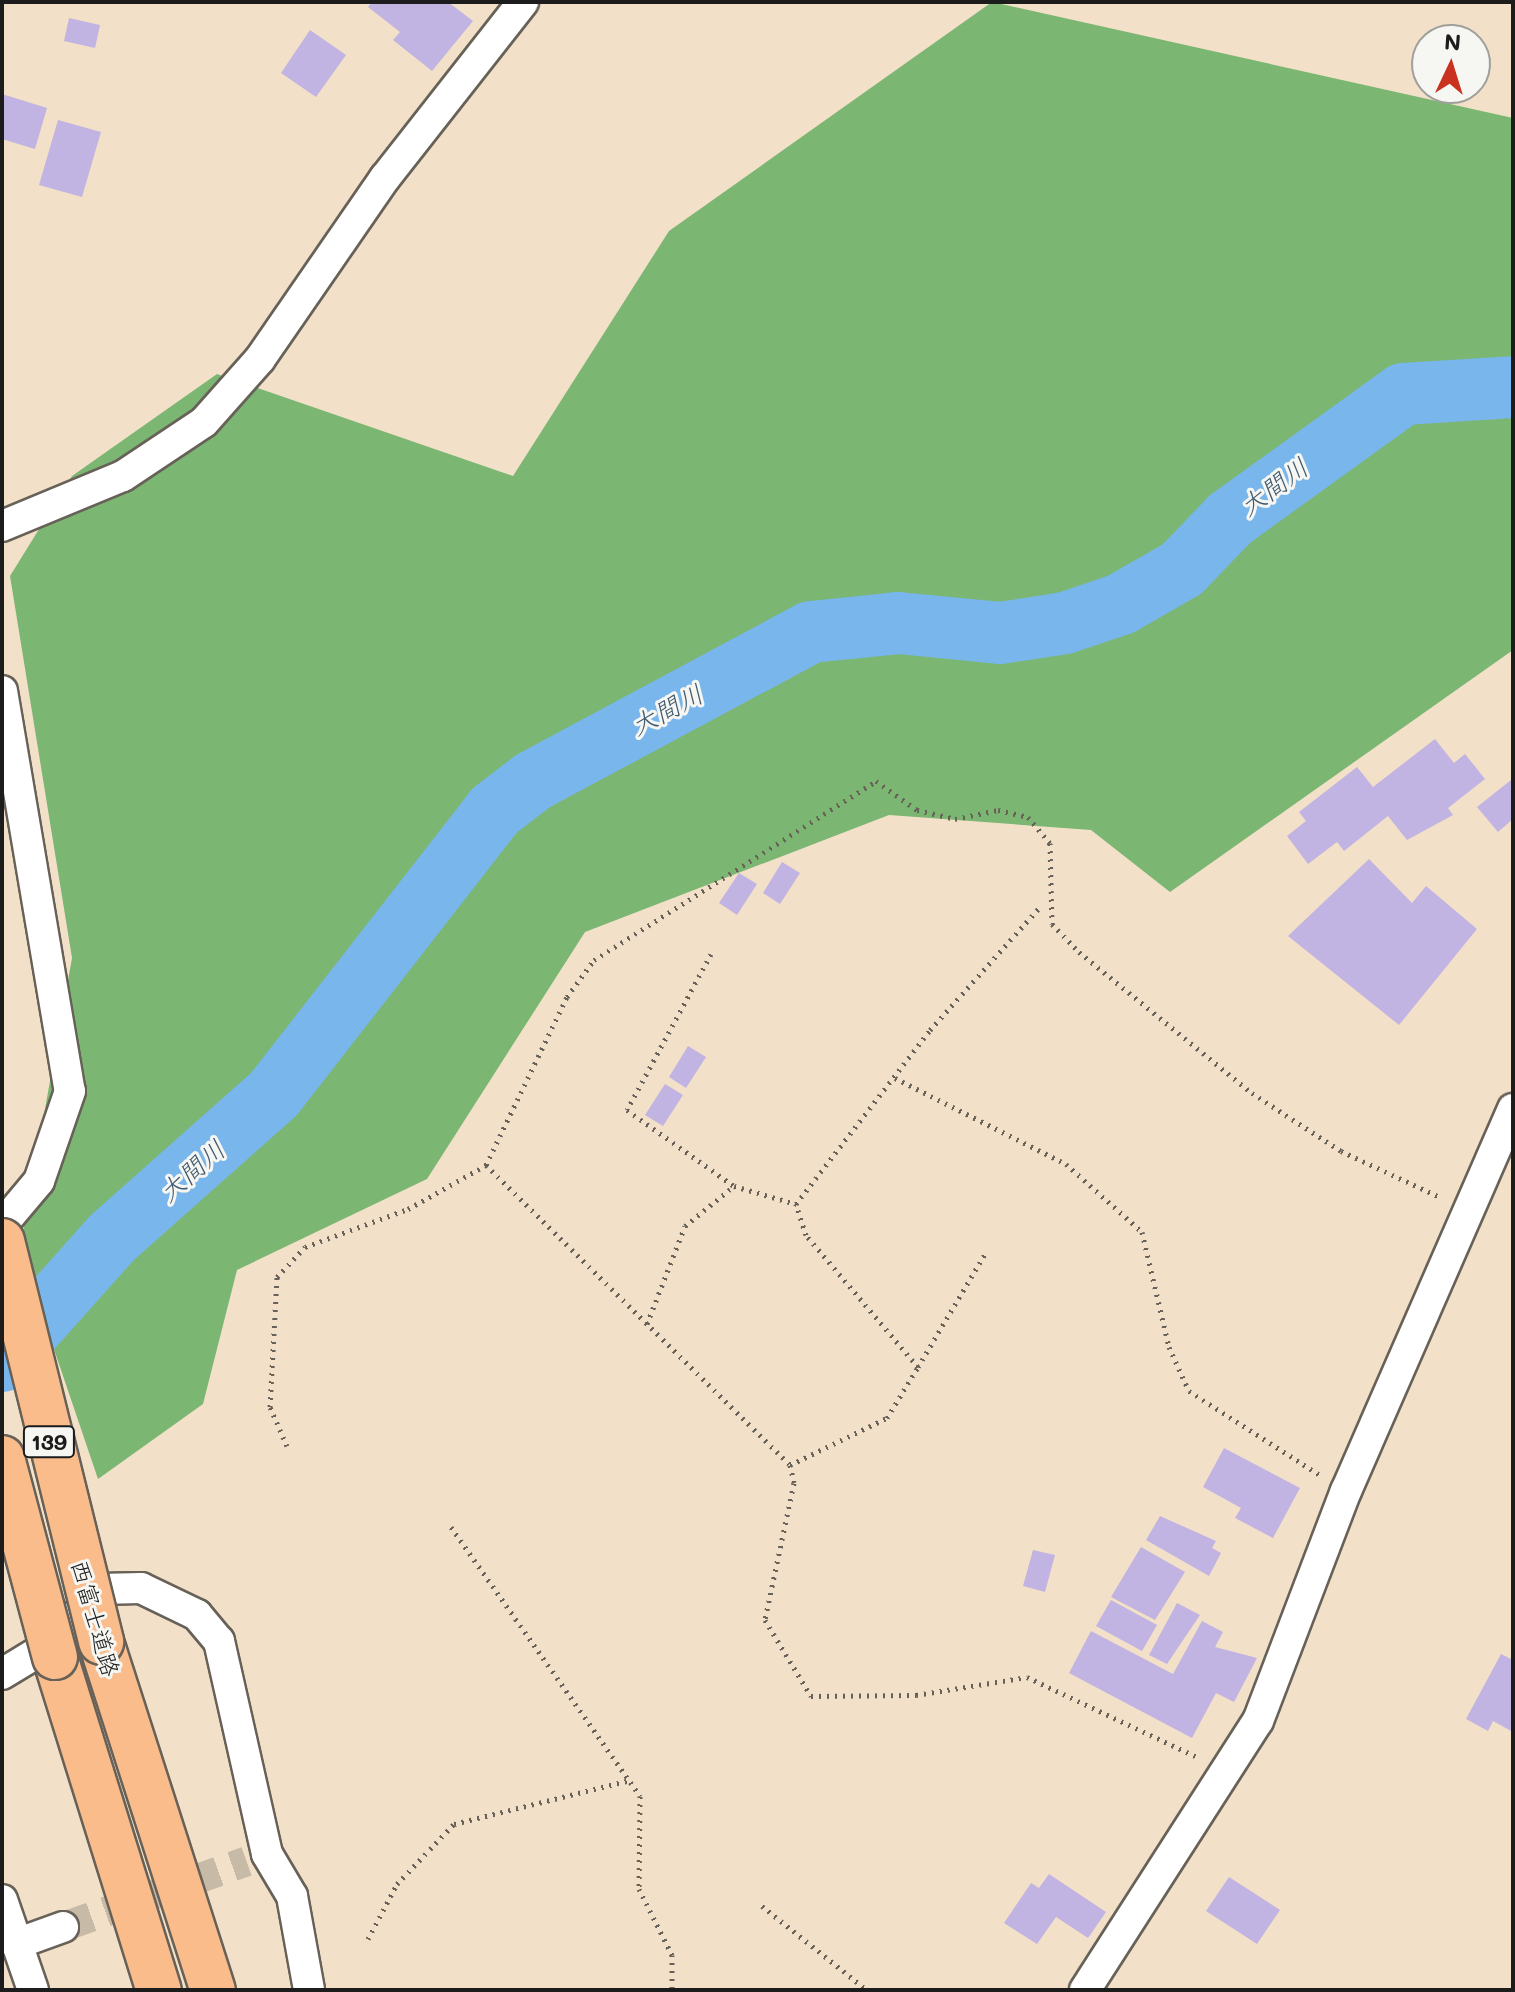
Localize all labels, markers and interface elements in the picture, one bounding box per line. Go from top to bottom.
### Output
north arrow [1411,24,1491,104]
text: N [1443,27,1462,57]
water label: 大間川 [1233,451,1315,523]
water label: 大間川 [625,678,709,742]
water label: 大間川 [152,1134,232,1208]
road number: 139 [21,1424,77,1460]
street label: 西富士道路 [66,1556,126,1680]

